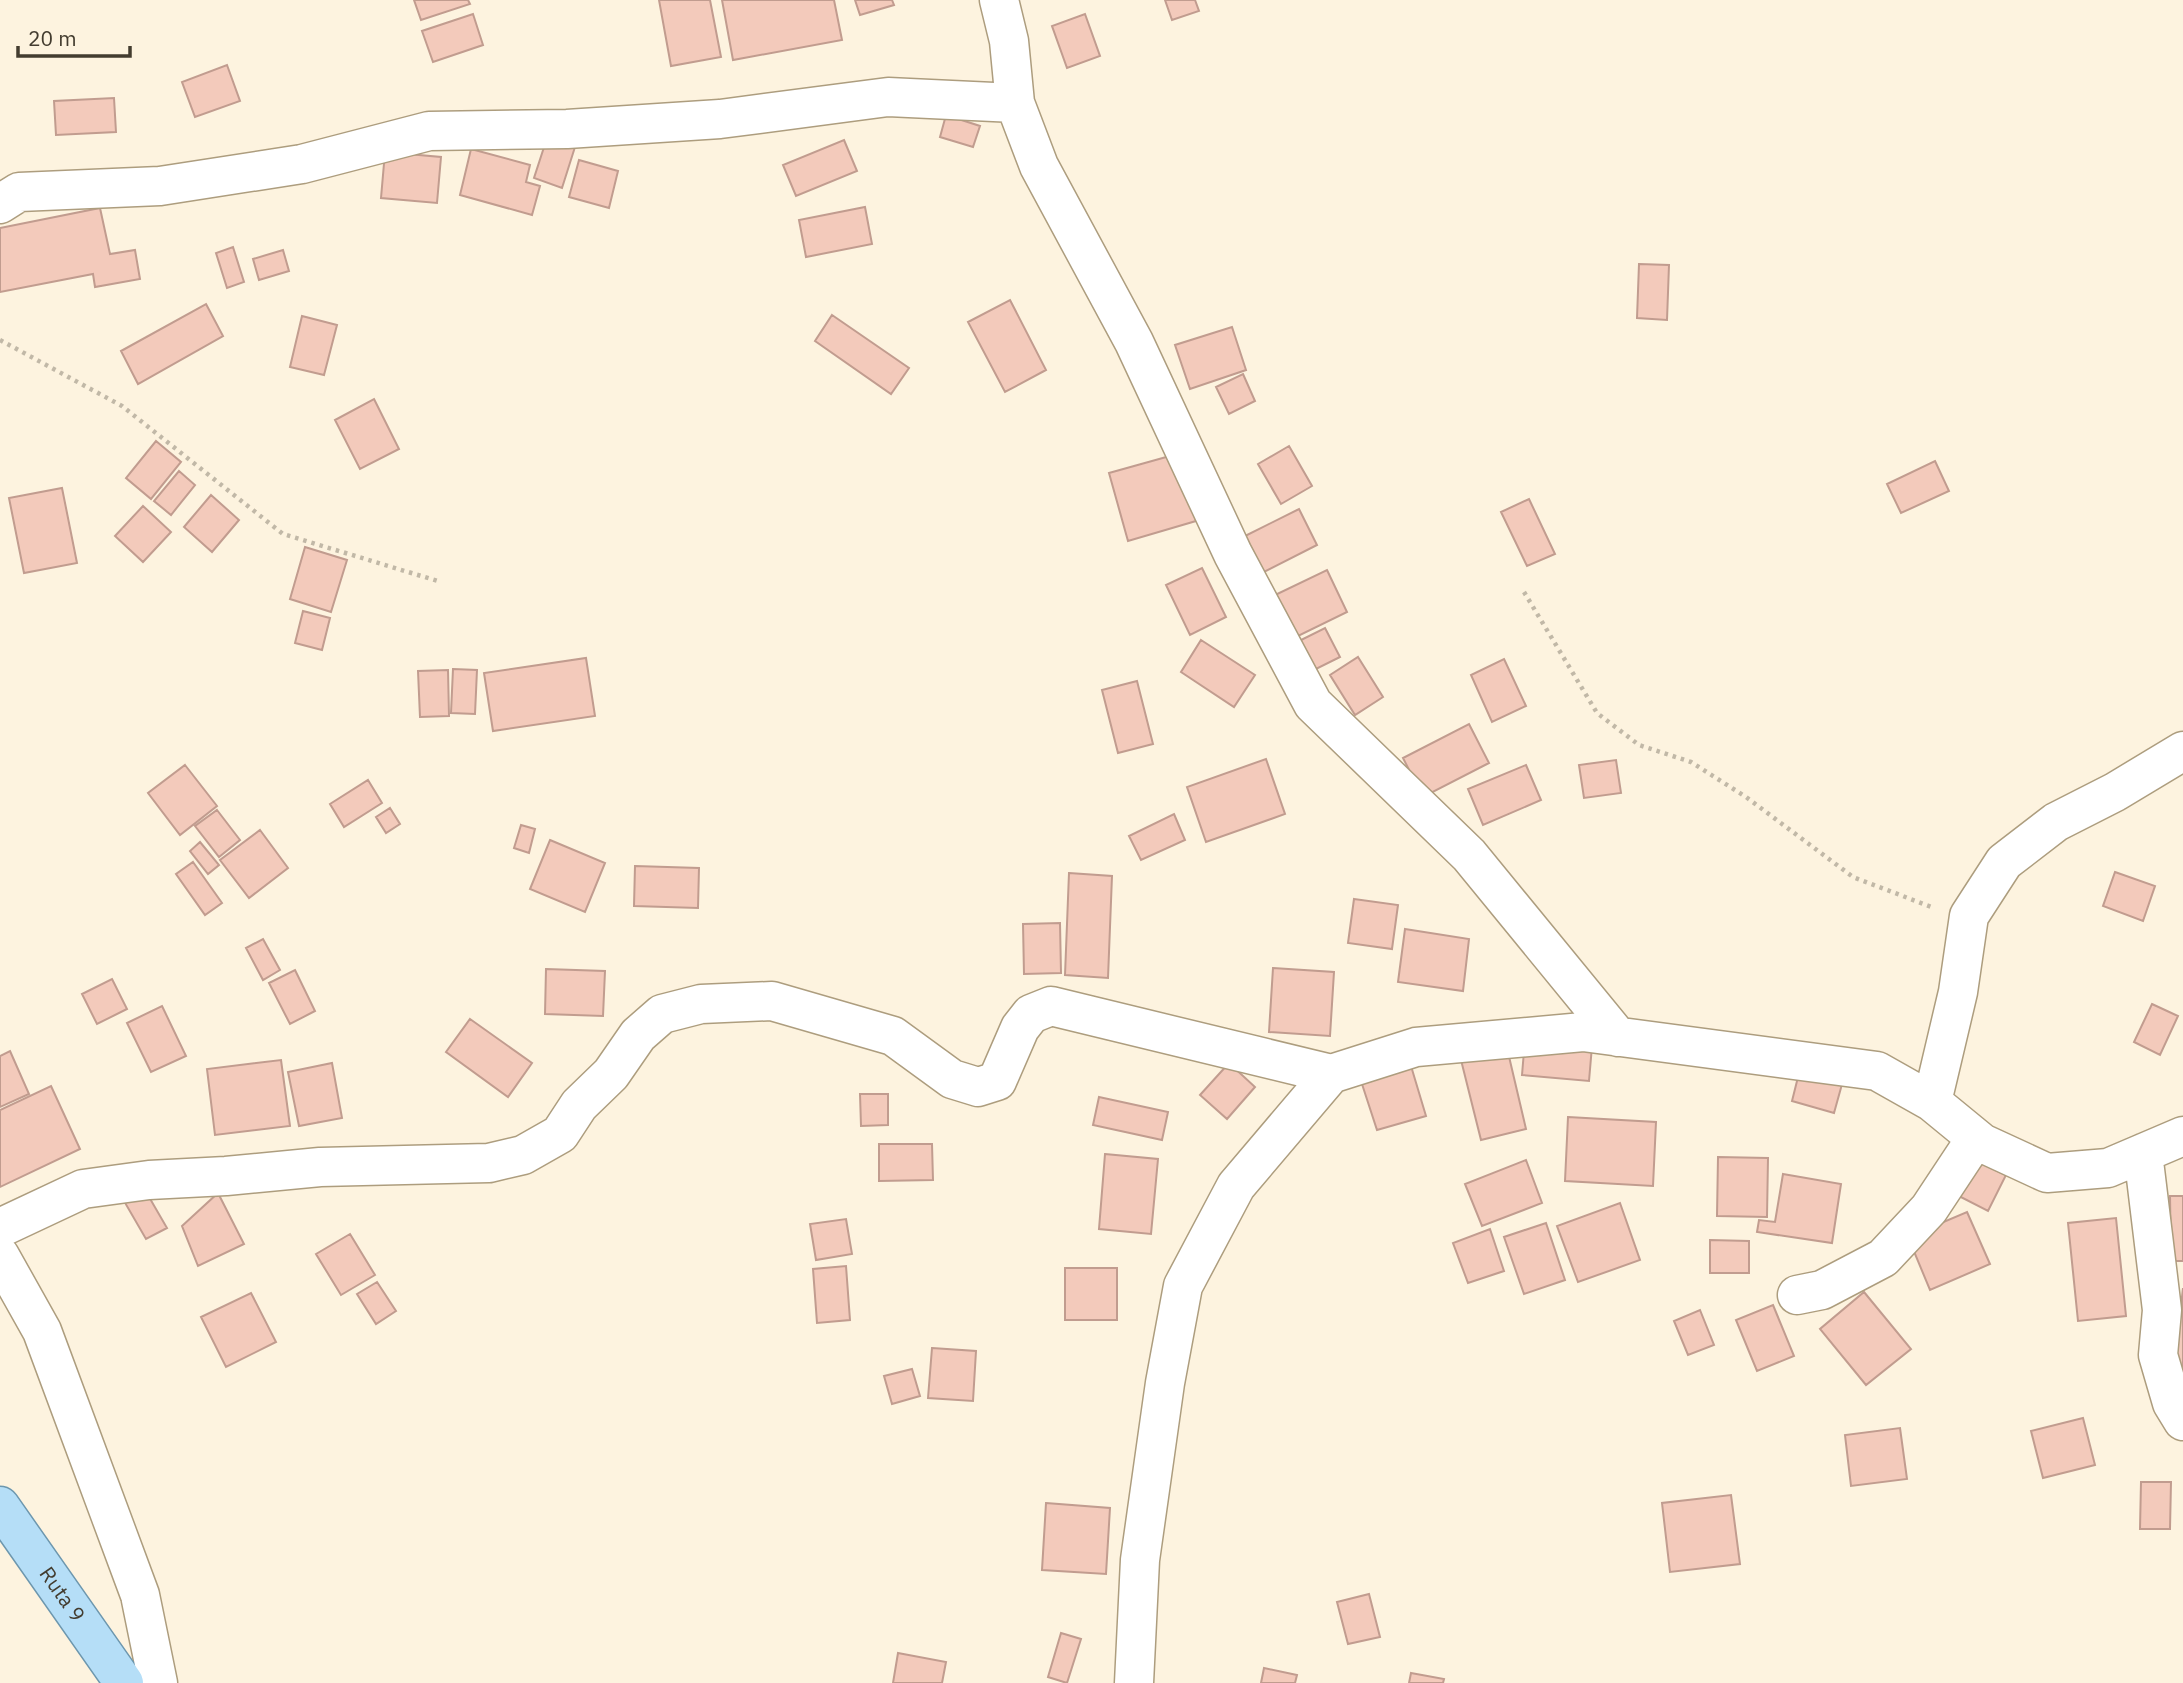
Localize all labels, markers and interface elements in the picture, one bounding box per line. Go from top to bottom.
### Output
scale bar [18,14,130,58]
text: 20 m [28,24,77,52]
street label: Ruta 9 [34,1561,92,1627]

